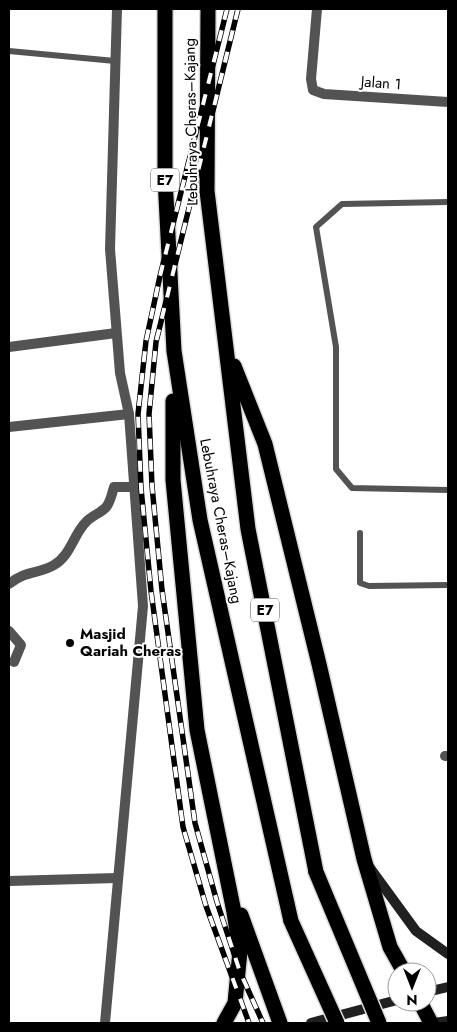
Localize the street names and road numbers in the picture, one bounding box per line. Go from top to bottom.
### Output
street label: Lebuhraya Cheras–Kajang [179,38,203,206]
street label: Jalan 1 [358,70,402,95]
road number: E7 [151,168,179,192]
street label: Lebuhraya Cheras–Kajang [194,437,248,605]
road number: E7 [251,598,279,622]

